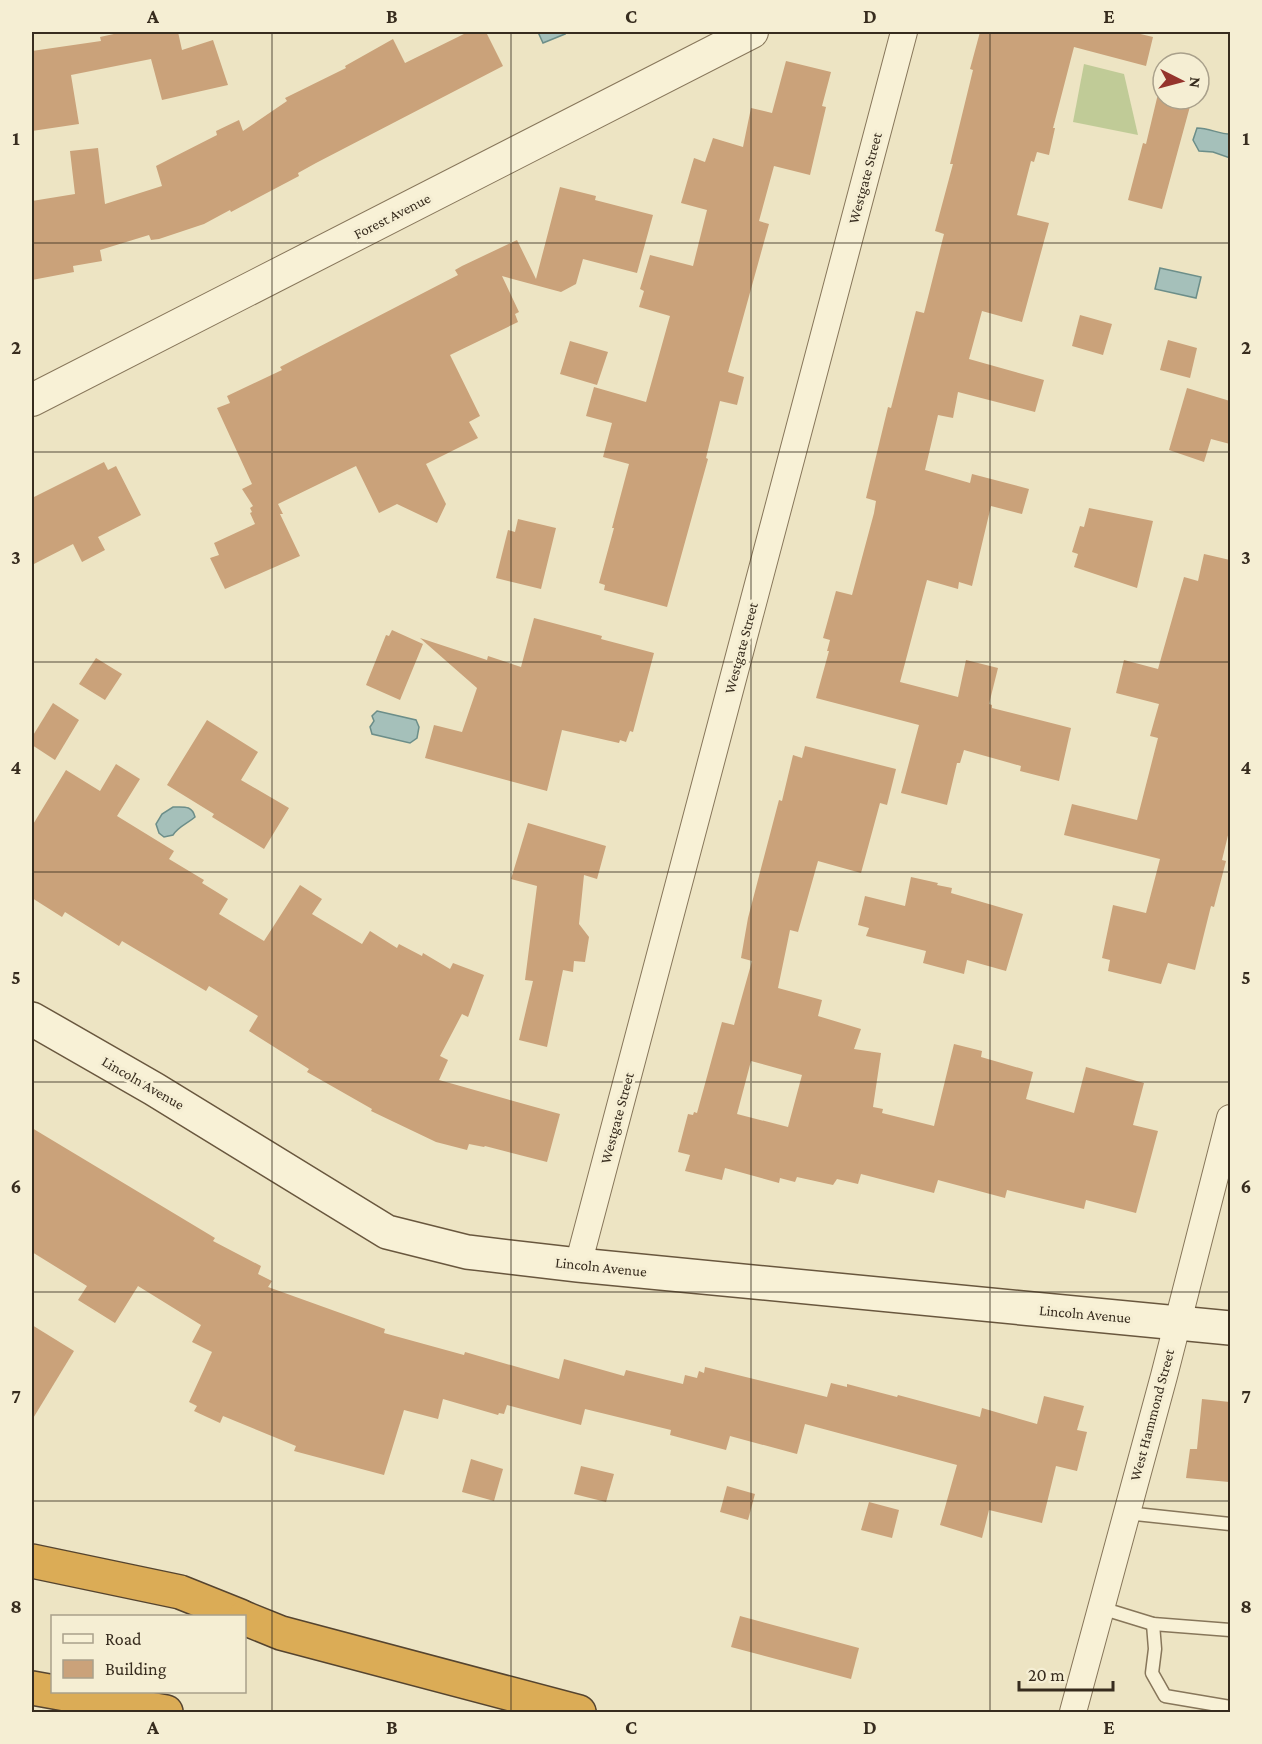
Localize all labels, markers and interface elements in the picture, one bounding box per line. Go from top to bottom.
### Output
text: A [146,5,160,27]
text: B [386,5,398,27]
text: C [625,5,637,27]
text: D [863,5,877,27]
text: E [1103,5,1115,27]
north arrow [1151,51,1211,111]
text: N [1186,76,1204,89]
text: 1 [12,127,20,149]
text: 1 [1242,127,1250,149]
street label: Westgate Street [845,130,886,226]
street label: Forest Avenue [351,190,433,242]
text: 2 [11,336,21,358]
text: 2 [1241,336,1251,358]
text: 3 [11,546,21,568]
text: 3 [1241,546,1251,568]
street label: Westgate Street [721,600,762,696]
text: 4 [11,756,22,778]
text: 4 [1241,756,1252,778]
text: 5 [11,966,21,988]
text: 5 [1241,966,1251,988]
street label: Lincoln Avenue [99,1053,187,1113]
street label: Westgate Street [597,1070,638,1166]
text: 6 [11,1175,21,1197]
text: 6 [1241,1175,1251,1197]
street label: Lincoln Avenue [554,1254,648,1280]
street label: Lincoln Avenue [1038,1302,1132,1326]
street label: West Hammond Street [1127,1346,1178,1483]
text: 7 [11,1385,21,1407]
text: 7 [1241,1385,1251,1407]
text: 8 [10,1595,22,1617]
text: 8 [1240,1595,1252,1617]
legend [51,1615,246,1693]
text: Road [105,1629,142,1649]
scale bar [1019,1654,1114,1692]
text: Building [105,1659,167,1679]
text: 20 m [1028,1665,1065,1685]
text: A [146,1716,160,1738]
text: B [386,1716,398,1738]
text: C [625,1716,637,1738]
text: D [863,1716,877,1738]
text: E [1103,1716,1115,1738]

